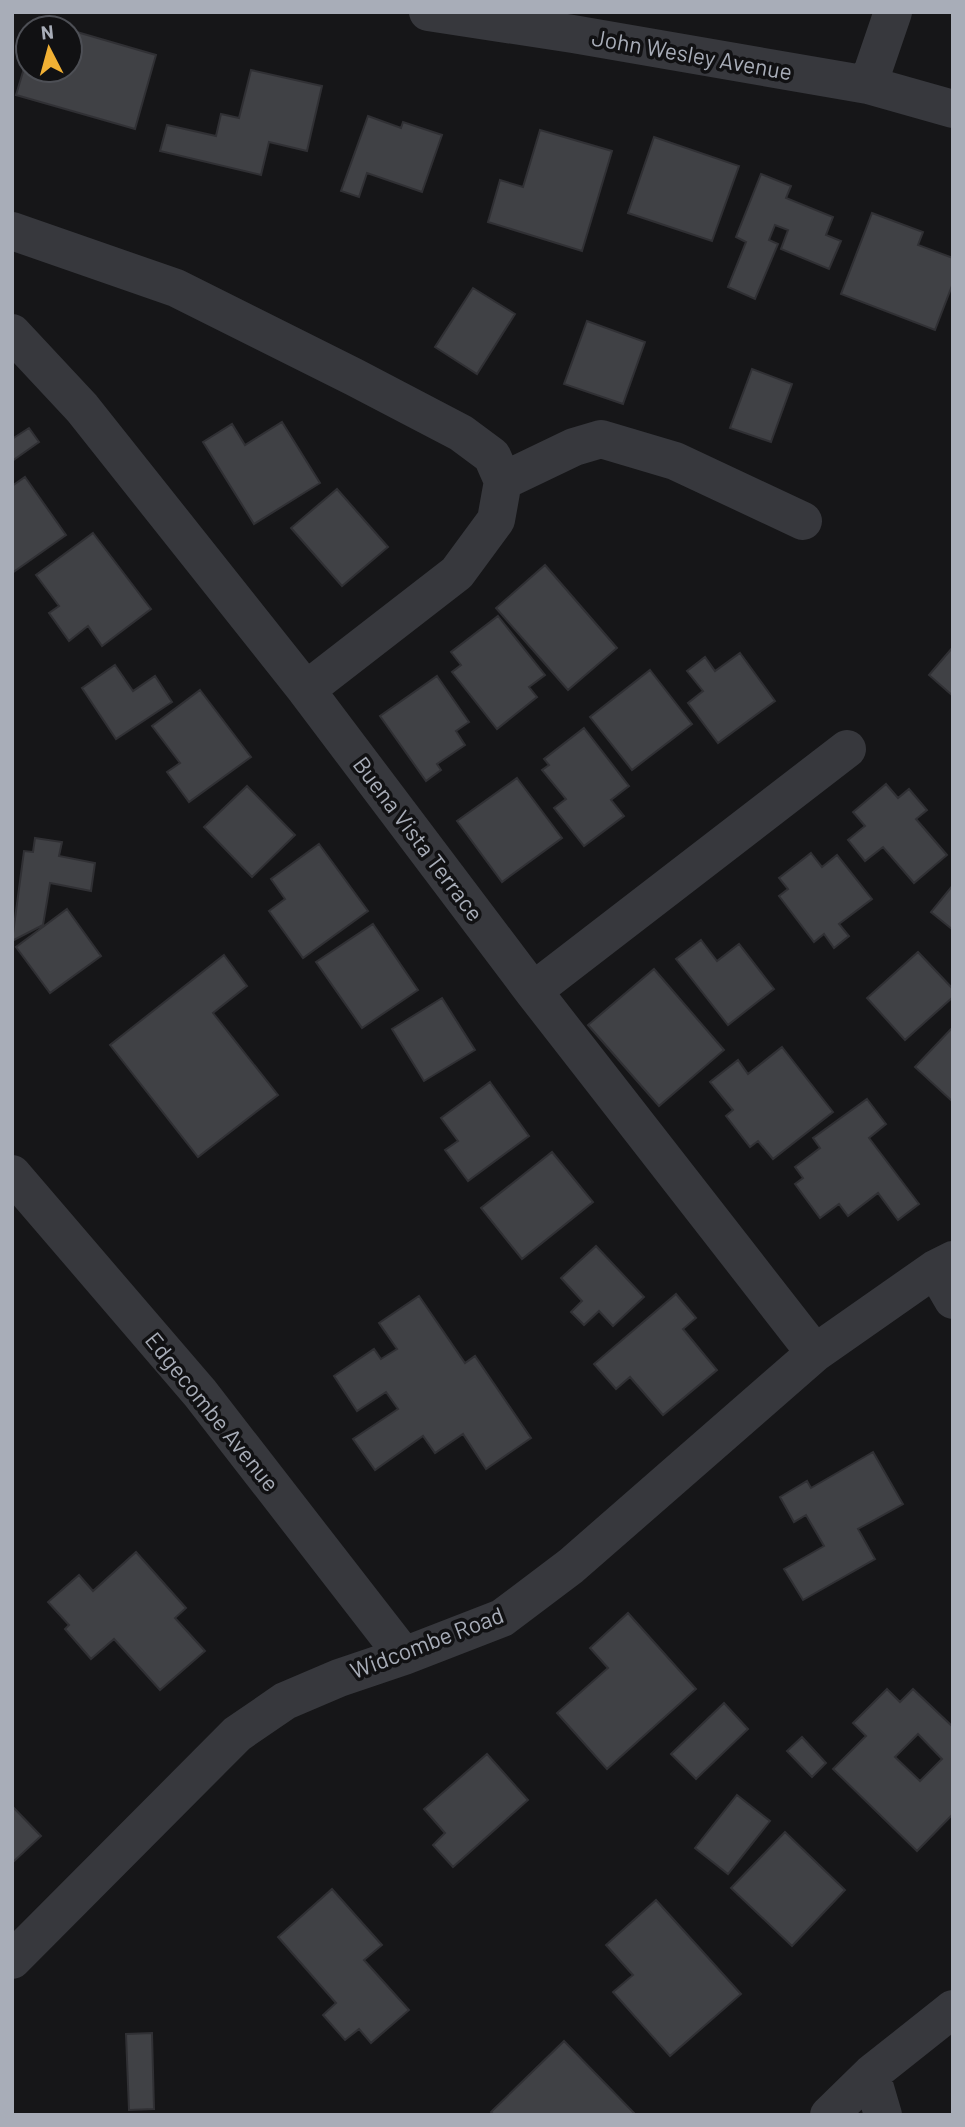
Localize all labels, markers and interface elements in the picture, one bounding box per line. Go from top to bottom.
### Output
north arrow [14,14,84,84]
text: N [40,19,55,44]
street label: John Wesley Avenue [590,23,795,85]
street label: Buena Vista Terrace [348,751,490,926]
street label: Edgecombe Avenue [140,1326,286,1497]
street label: Widcombe Road [346,1600,507,1684]

